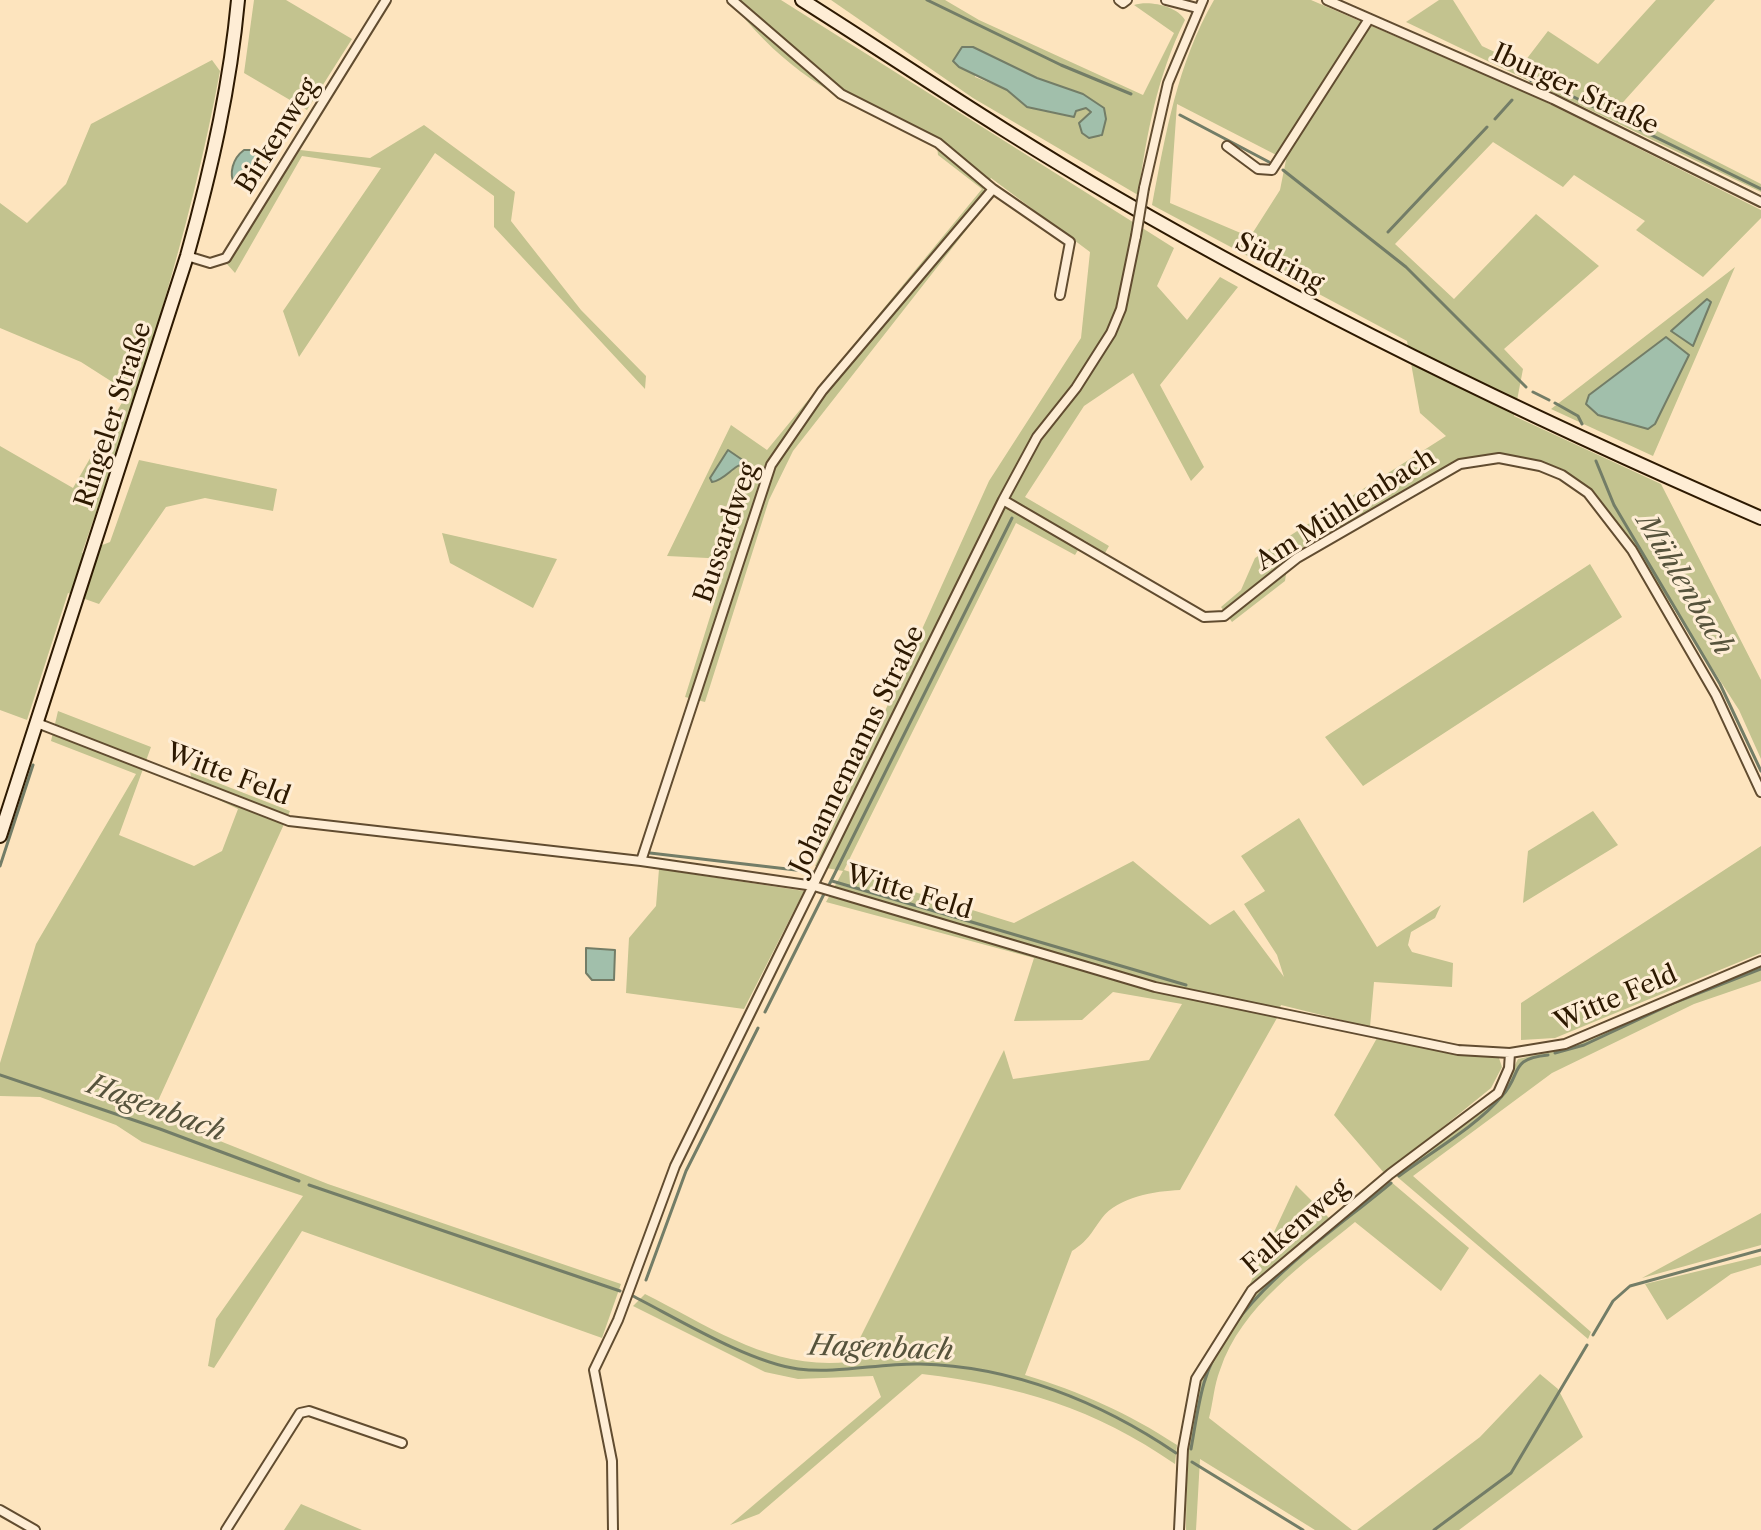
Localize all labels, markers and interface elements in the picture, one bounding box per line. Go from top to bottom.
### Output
street label: Iburger Straße [1487,38,1663,142]
street label: Birkenweg [230,73,326,199]
street label: Südring [1229,227,1329,299]
street label: Ringeler Straße [69,318,159,512]
street label: Am Mühlenbach [1250,442,1442,578]
street label: Bussardweg [689,459,765,607]
water label: Mühlenbach [1629,508,1739,662]
street label: Johannemanns Straße [784,621,932,879]
street label: Witte Feld [162,737,294,813]
street label: Witte Feld [842,859,976,927]
street label: Witte Feld [1550,959,1682,1039]
water label: Hagenbach [82,1068,230,1150]
street label: Falkenweg [1236,1172,1356,1282]
water label: Hagenbach [808,1330,954,1368]

